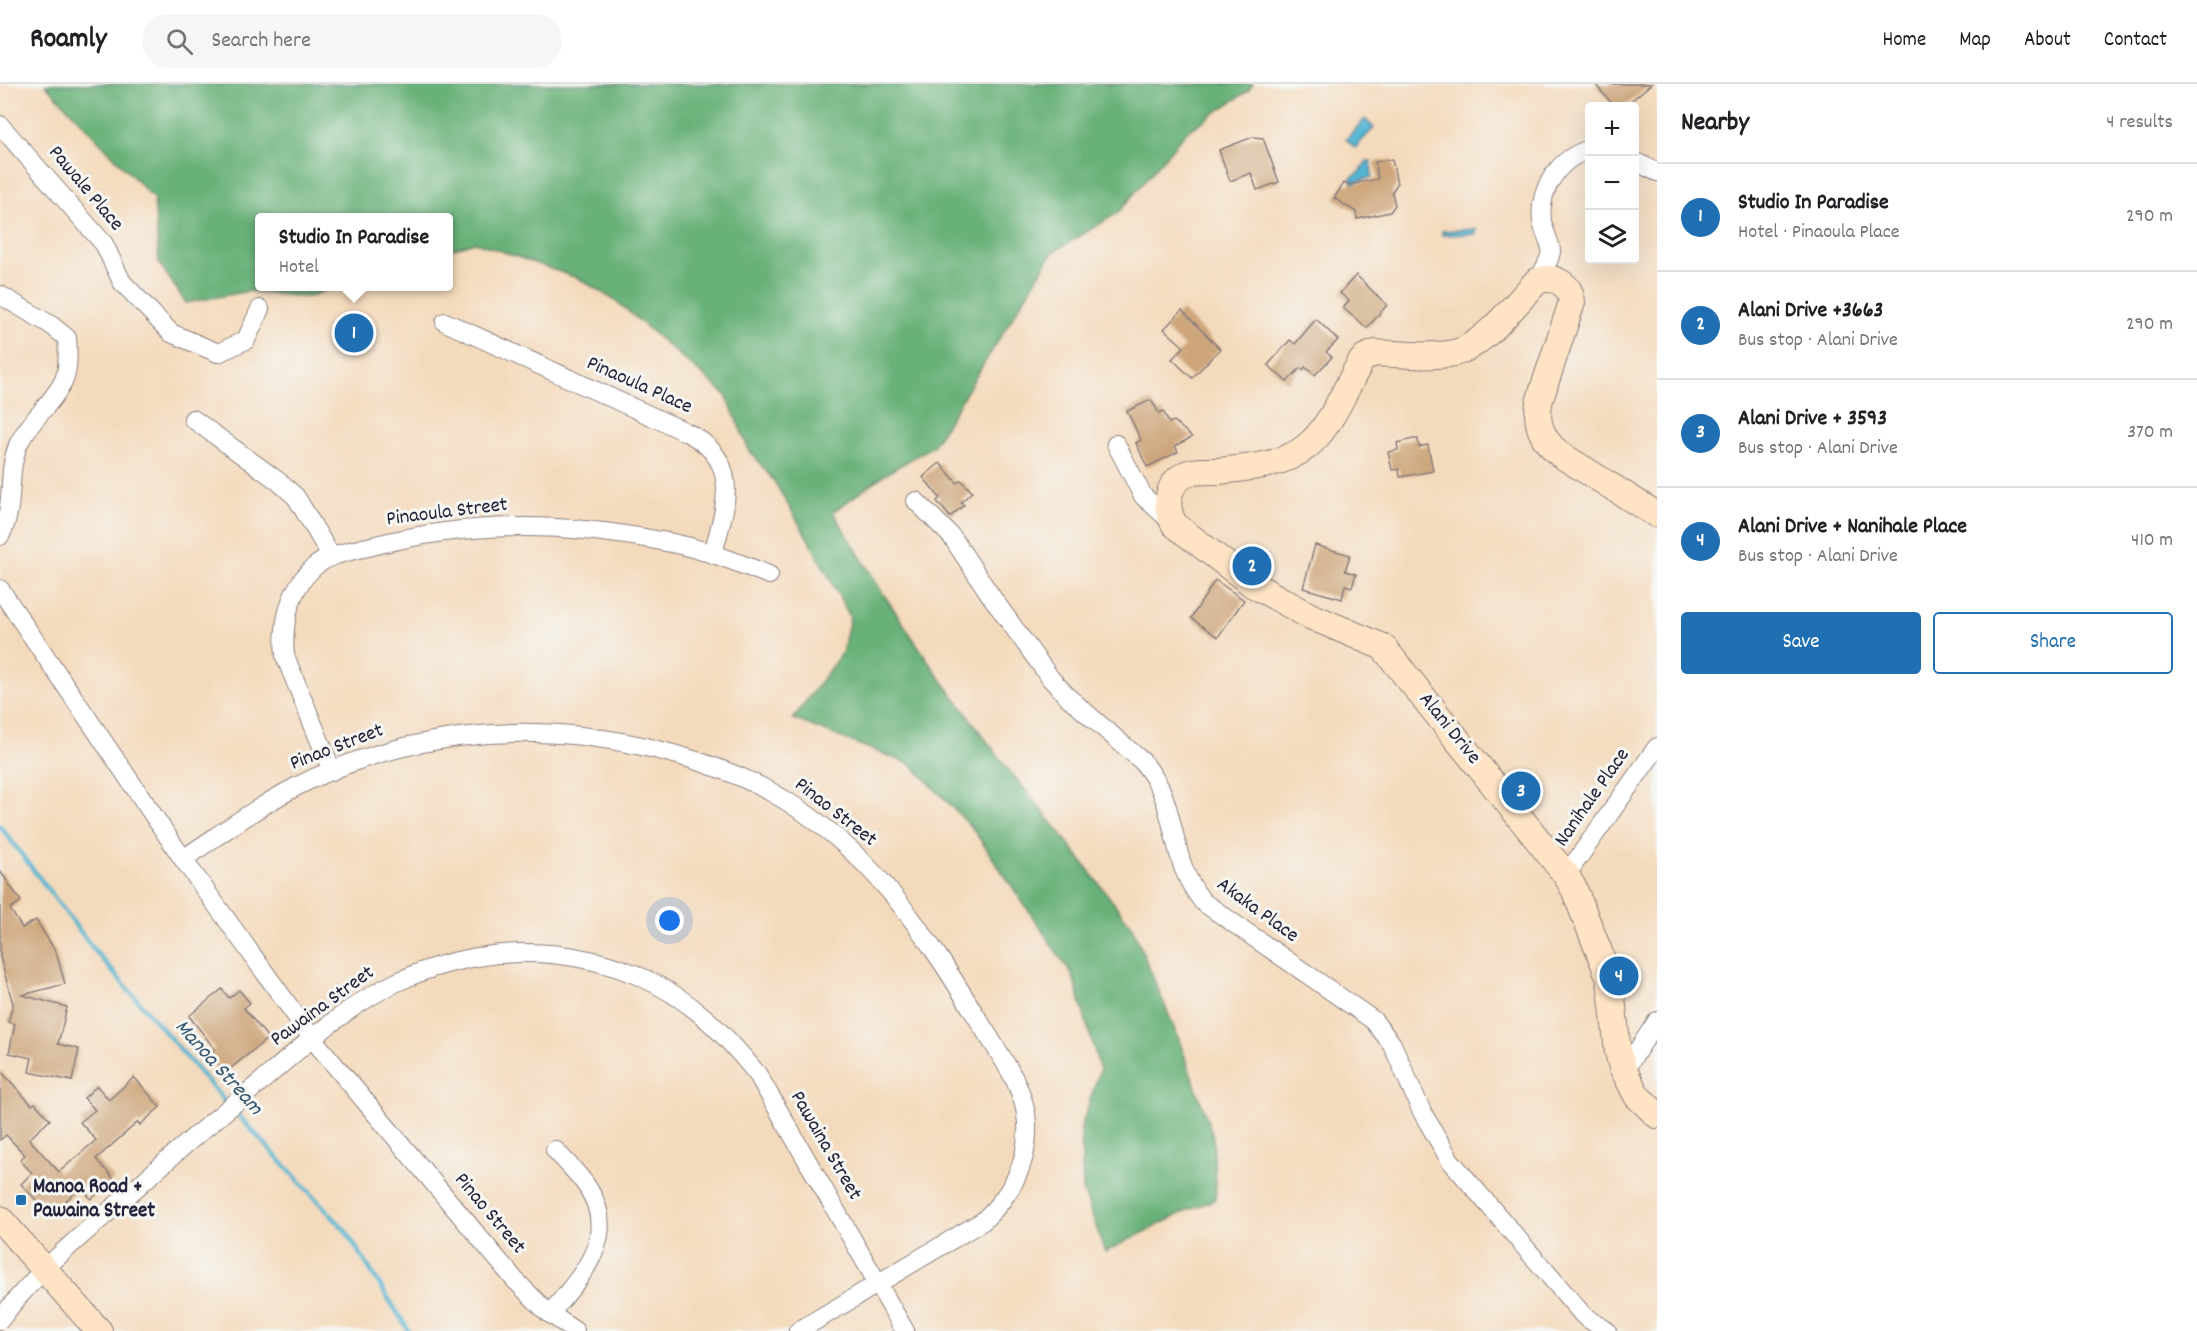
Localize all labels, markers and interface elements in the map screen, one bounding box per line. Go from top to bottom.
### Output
search box [142,14,562,68]
text: Roamly [30,21,106,61]
icon: search [163,25,196,58]
text: Search here [211,26,311,57]
text: Home [1882,26,1926,56]
text: Map [1959,26,1991,56]
text: About [2024,26,2071,56]
text: Contact [2104,26,2167,56]
map controls [1585,102,1639,264]
button: + [1585,102,1639,156]
text: Nearby [1681,105,1749,142]
text: 4 results [2106,109,2173,137]
street label: Pawale Place [40,140,130,238]
button: − [1585,156,1639,210]
text: Studio In Paradise [1738,188,1889,219]
text: 1 [1698,203,1703,231]
text: 290 m [2126,203,2173,231]
button: layers [1585,210,1639,264]
popup [255,213,453,291]
text: Hotel · Pinaoula Place [1738,219,1899,247]
text: Studio In Paradise [279,223,429,254]
text: Hotel [279,254,319,282]
text: Alani Drive +3663 [1738,296,1883,327]
pin: 1 [334,310,374,356]
text: 2 [1696,311,1705,339]
text: 290 m [2126,311,2173,339]
text: Bus stop · Alani Drive [1738,327,1898,355]
street label: Pinaoula Place [581,349,697,423]
text: Alani Drive + 3593 [1738,404,1887,435]
text: 3 [1696,419,1705,447]
text: 370 m [2127,419,2173,447]
text: Bus stop · Alani Drive [1738,435,1898,463]
street label: Pinaoula Street [385,491,510,535]
text: Alani Drive + Nanihale Place [1738,512,1967,543]
text: 4 [1696,527,1705,555]
text: 410 m [2131,527,2173,555]
text: Bus stop · Alani Drive [1738,543,1898,571]
pin: 2 [1232,544,1272,588]
button: Save [1681,612,1921,674]
button: Share [1933,612,2173,674]
street label: Alani Drive [1411,686,1487,772]
street label: Pinao Street [286,716,388,780]
street label: Nanihale Place [1548,743,1638,853]
pin: 3 [1502,768,1540,814]
street label: Pinao Street [787,771,883,855]
street label: Akaka Place [1210,871,1304,951]
your location [655,906,684,935]
pin: 4 [1600,954,1638,998]
street label: Pawaina Street [265,959,381,1055]
water label: Manoa Stream [166,1013,270,1123]
street label: Pawaina Street [782,1086,869,1207]
street label: Pinao Street [446,1167,532,1261]
place label: Manoa Road + Pawaina Street [33,1173,155,1227]
marker: Manoa Road + Pawaina Street [14,1193,28,1207]

